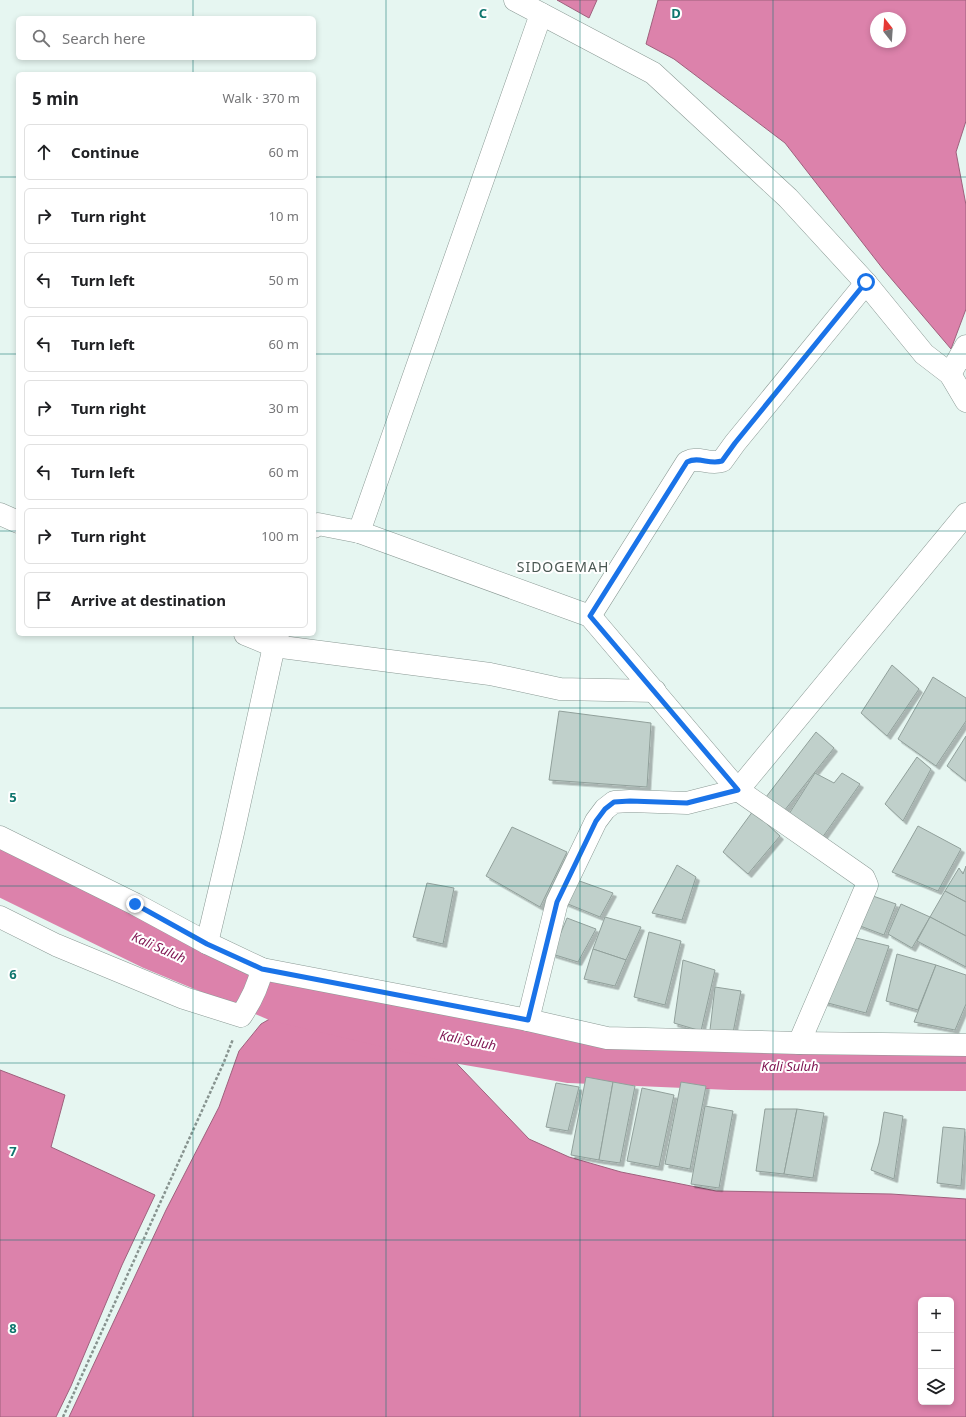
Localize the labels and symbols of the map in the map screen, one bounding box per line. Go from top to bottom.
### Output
text: C [479,4,487,22]
text: D [671,4,681,22]
north arrow [870,12,906,48]
route start [857,273,875,291]
district label: SIDOGEMAH [517,557,609,576]
text: 5 [9,788,17,806]
route end [126,895,144,913]
water label: Kali Suluh [129,927,189,967]
text: 6 [9,965,17,983]
water label: Kali Suluh [438,1026,498,1054]
water label: Kali Suluh [761,1057,819,1075]
text: 7 [9,1142,17,1160]
text: 8 [9,1319,17,1337]

